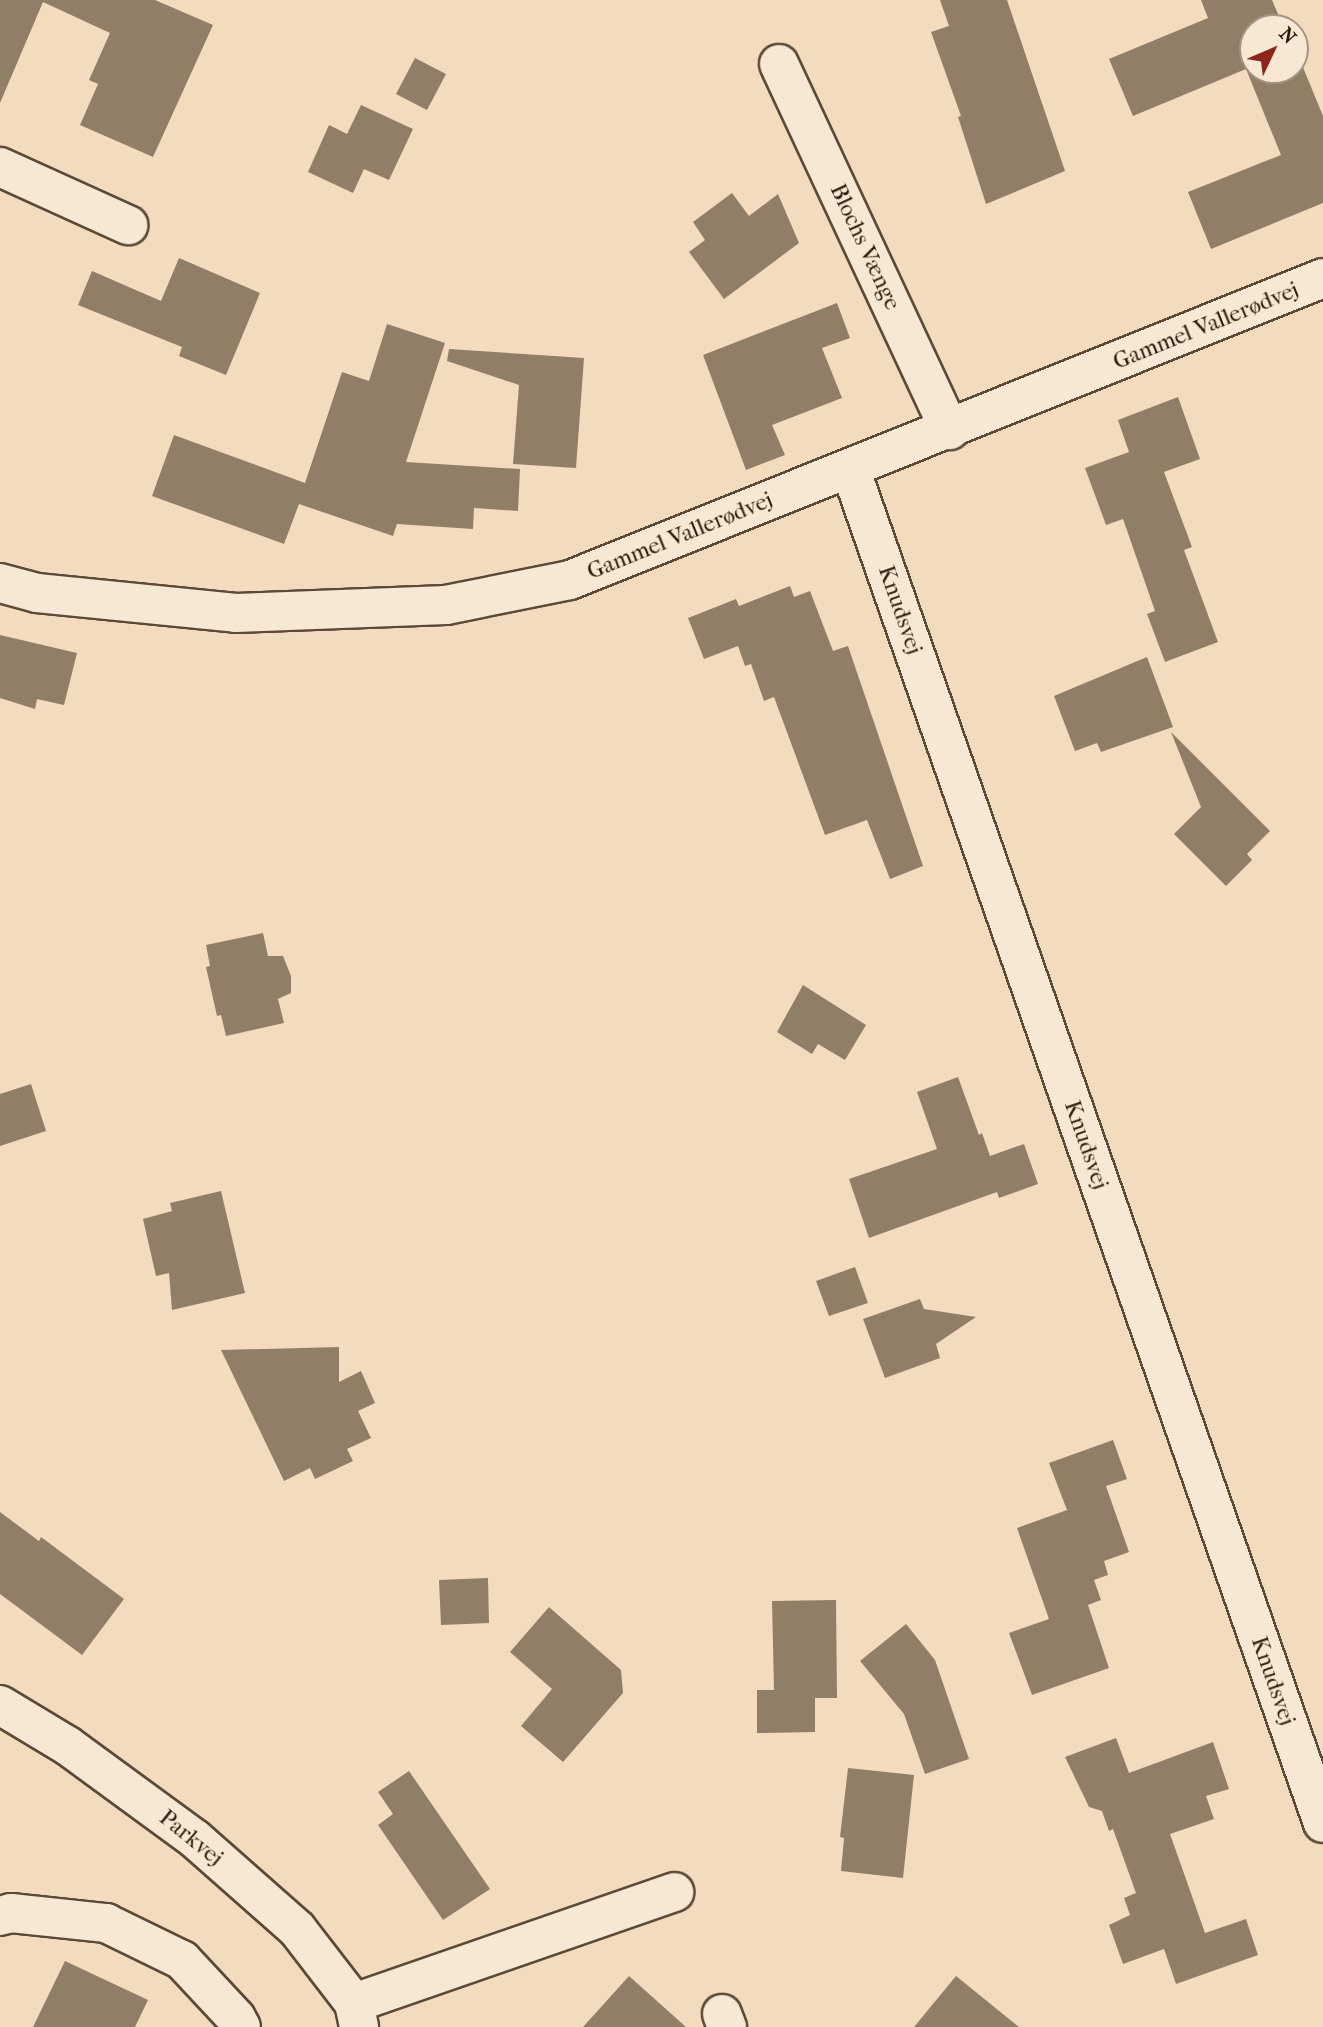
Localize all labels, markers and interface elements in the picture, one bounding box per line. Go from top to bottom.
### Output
north arrow [1239,14,1309,84]
text: N [1275,23,1301,49]
street label: Blochs Vænge [824,179,906,315]
street label: Gammel Vallerødvej [1109,276,1303,376]
street label: Gammel Vallerødvej [583,486,777,586]
street label: Knudsvej [872,562,928,658]
street label: Knudsvej [1058,1097,1114,1193]
street label: Knudsvej [1245,1633,1301,1729]
street label: Parkvej [154,1804,228,1872]

